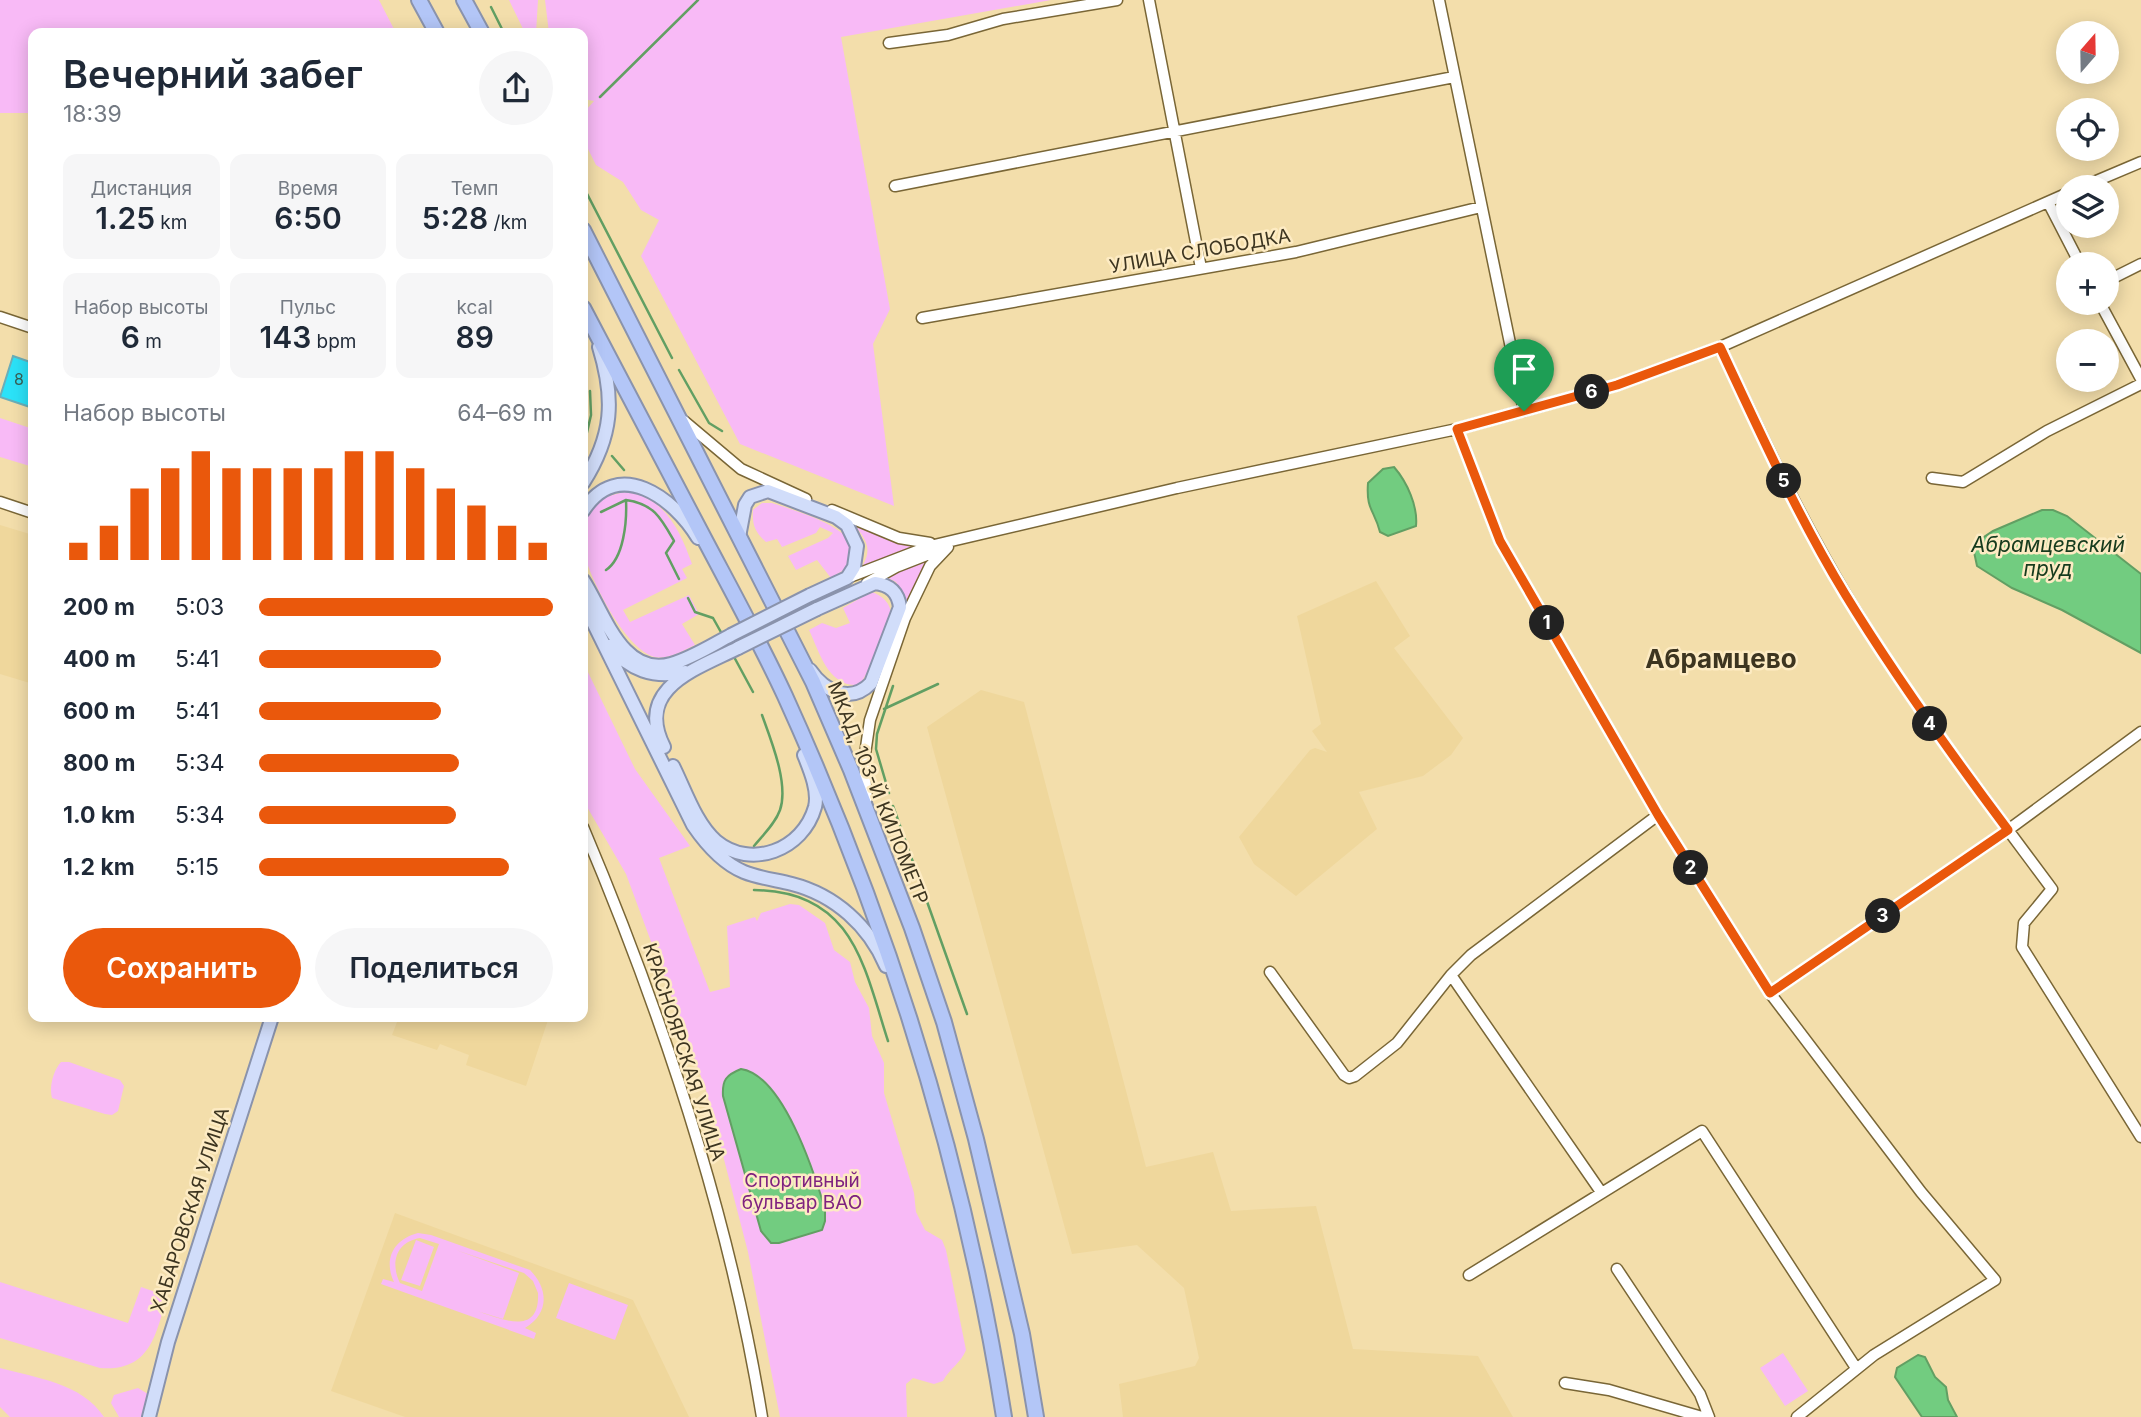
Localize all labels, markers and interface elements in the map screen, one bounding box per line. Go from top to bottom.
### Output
north arrow [2056,21,2119,84]
map controls [2056,21,2119,392]
text: Вечерний забег [63,51,363,97]
button: share [479,51,553,125]
button: locate [2056,98,2119,161]
text: 18:39 [63,100,122,128]
button: layers [2056,175,2119,238]
text: Дистанция [91,177,192,200]
text: Время [278,177,338,200]
text: Темп [451,177,499,200]
text: 1.25 [95,200,155,236]
text: 6:50 [274,200,342,236]
text: 5:28 [422,200,488,236]
text: km [155,211,187,234]
text: /km [488,211,527,234]
street label: УЛИЦА СЛОБОДКА [1108,224,1292,278]
button: + [2056,252,2119,315]
text: Набор высоты [74,296,209,319]
text: Пульс [280,296,336,319]
text: kcal [457,296,493,319]
text: 6 [121,319,140,355]
text: 143 [259,319,311,355]
text: 89 [455,319,494,355]
button: − [2056,329,2119,392]
text: m [140,330,162,353]
text: bpm [311,330,357,353]
pin [1494,339,1554,411]
icon: arrive [1505,350,1543,388]
house number: 8 [14,369,24,389]
pin: 6 [1574,374,1610,410]
text: 6 [1585,380,1598,403]
text: Набор высоты [63,399,226,427]
text: 64–69 m [457,399,553,427]
pin: 5 [1766,463,1802,498]
text: 5 [1777,469,1790,492]
water label: Абрамцевский пруд [1970,532,2125,581]
text: 200 m [63,593,135,621]
text: 5:03 [175,593,224,621]
pin: 1 [1530,606,1564,640]
text: 1 [1542,611,1551,634]
district label: Абрамцево [1645,643,1797,674]
text: 400 m [63,645,136,673]
text: 5:41 [175,645,219,673]
street label: МКАД, 103-Й КИЛОМЕТР [823,678,934,908]
text: 600 m [63,697,135,725]
text: 5:41 [175,697,219,725]
pin: 4 [1912,706,1948,742]
text: 4 [1923,712,1936,735]
text: 800 m [63,749,135,777]
text: 5:34 [175,749,225,777]
text: 1.0 km [63,801,135,829]
text: 5:34 [175,801,225,829]
pin: 2 [1674,850,1708,886]
text: 1.2 km [63,853,135,881]
text: 5:15 [175,853,219,881]
text: 2 [1685,856,1696,879]
pin: 3 [1866,898,1900,934]
text: 3 [1876,904,1889,927]
button: Сохранить [63,928,301,1008]
button: Поделиться [315,928,553,1008]
street label: КРАСНОЯРСКАЯ УЛИЦА [638,940,730,1164]
street label: ХАБАРОВСКАЯ УЛИЦА [146,1104,234,1316]
park label: Спортивный бульвар ВАО [742,1169,862,1214]

